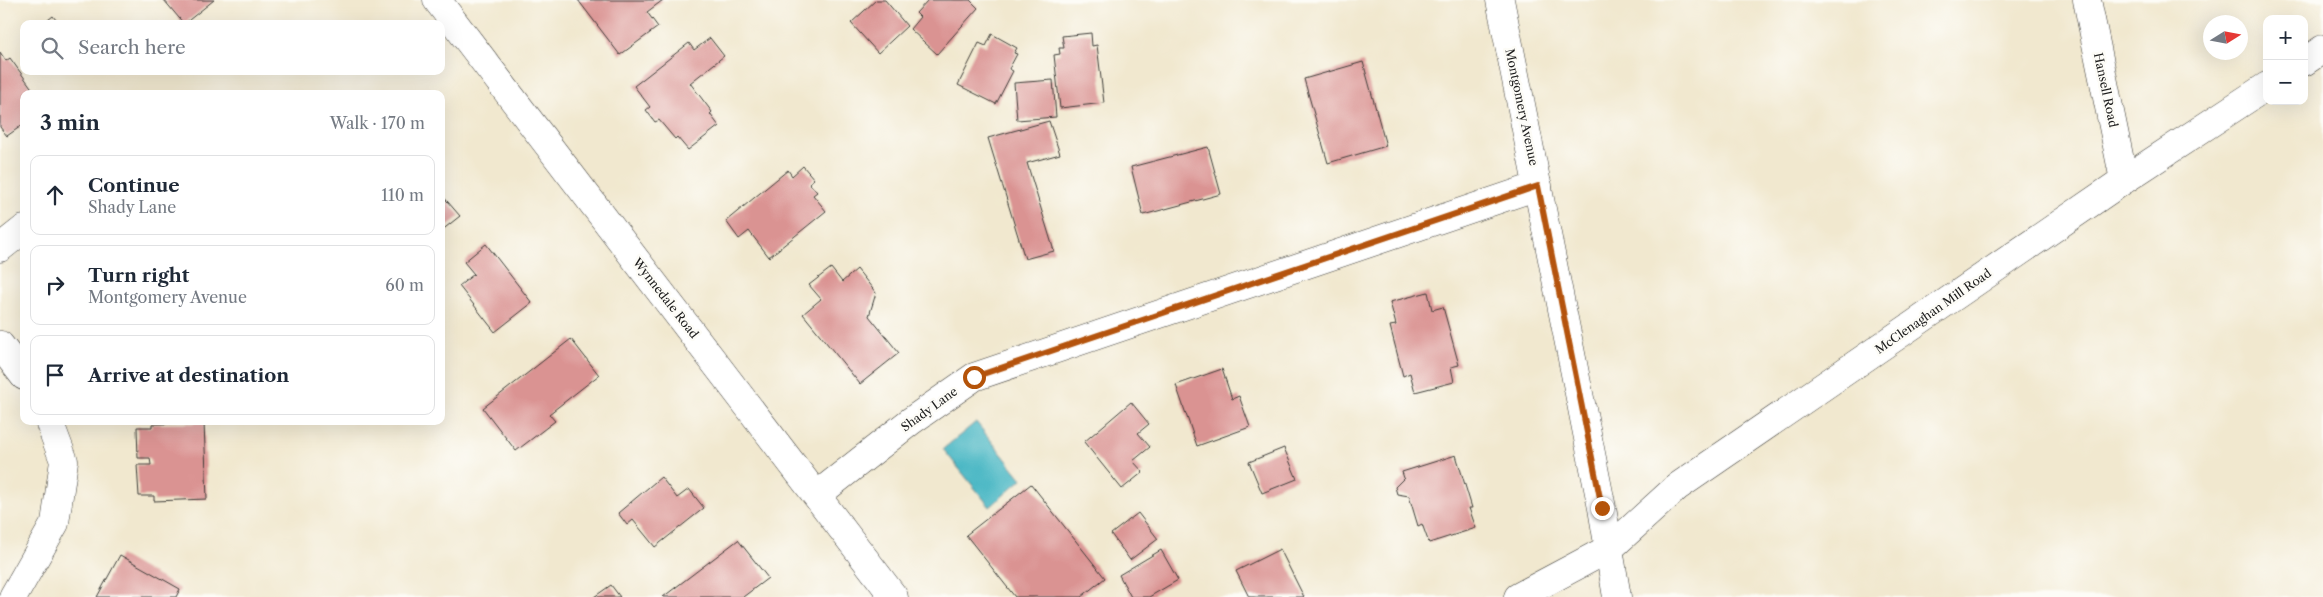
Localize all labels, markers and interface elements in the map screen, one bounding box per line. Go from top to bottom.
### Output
north arrow [2203,15,2248,60]
map controls [2263,15,2308,105]
button: + [2263,15,2308,60]
search box [20,20,445,75]
icon: search [38,34,66,62]
text: Search here [78,36,186,59]
street label: Montgomery Avenue [1502,47,1542,167]
street label: Hansell Road [2091,51,2121,129]
button: − [2263,60,2308,105]
text: 3 min [40,110,100,135]
text: Walk · 170 m [330,113,425,133]
text: Continue [88,174,180,197]
icon: ahead [41,181,69,209]
text: 110 m [381,185,424,205]
text: Shady Lane [88,197,176,217]
street label: Wynnedale Road [629,254,702,342]
text: Turn right [88,264,189,287]
street label: McClenaghan Mill Road [1872,265,1994,357]
icon: right [41,271,69,299]
text: 60 m [385,275,424,295]
text: Montgomery Avenue [88,287,247,307]
icon: arrive [41,361,69,389]
text: Arrive at destination [88,364,289,387]
route start [963,366,986,389]
street label: Shady Lane [898,383,960,435]
route end [1591,497,1614,520]

